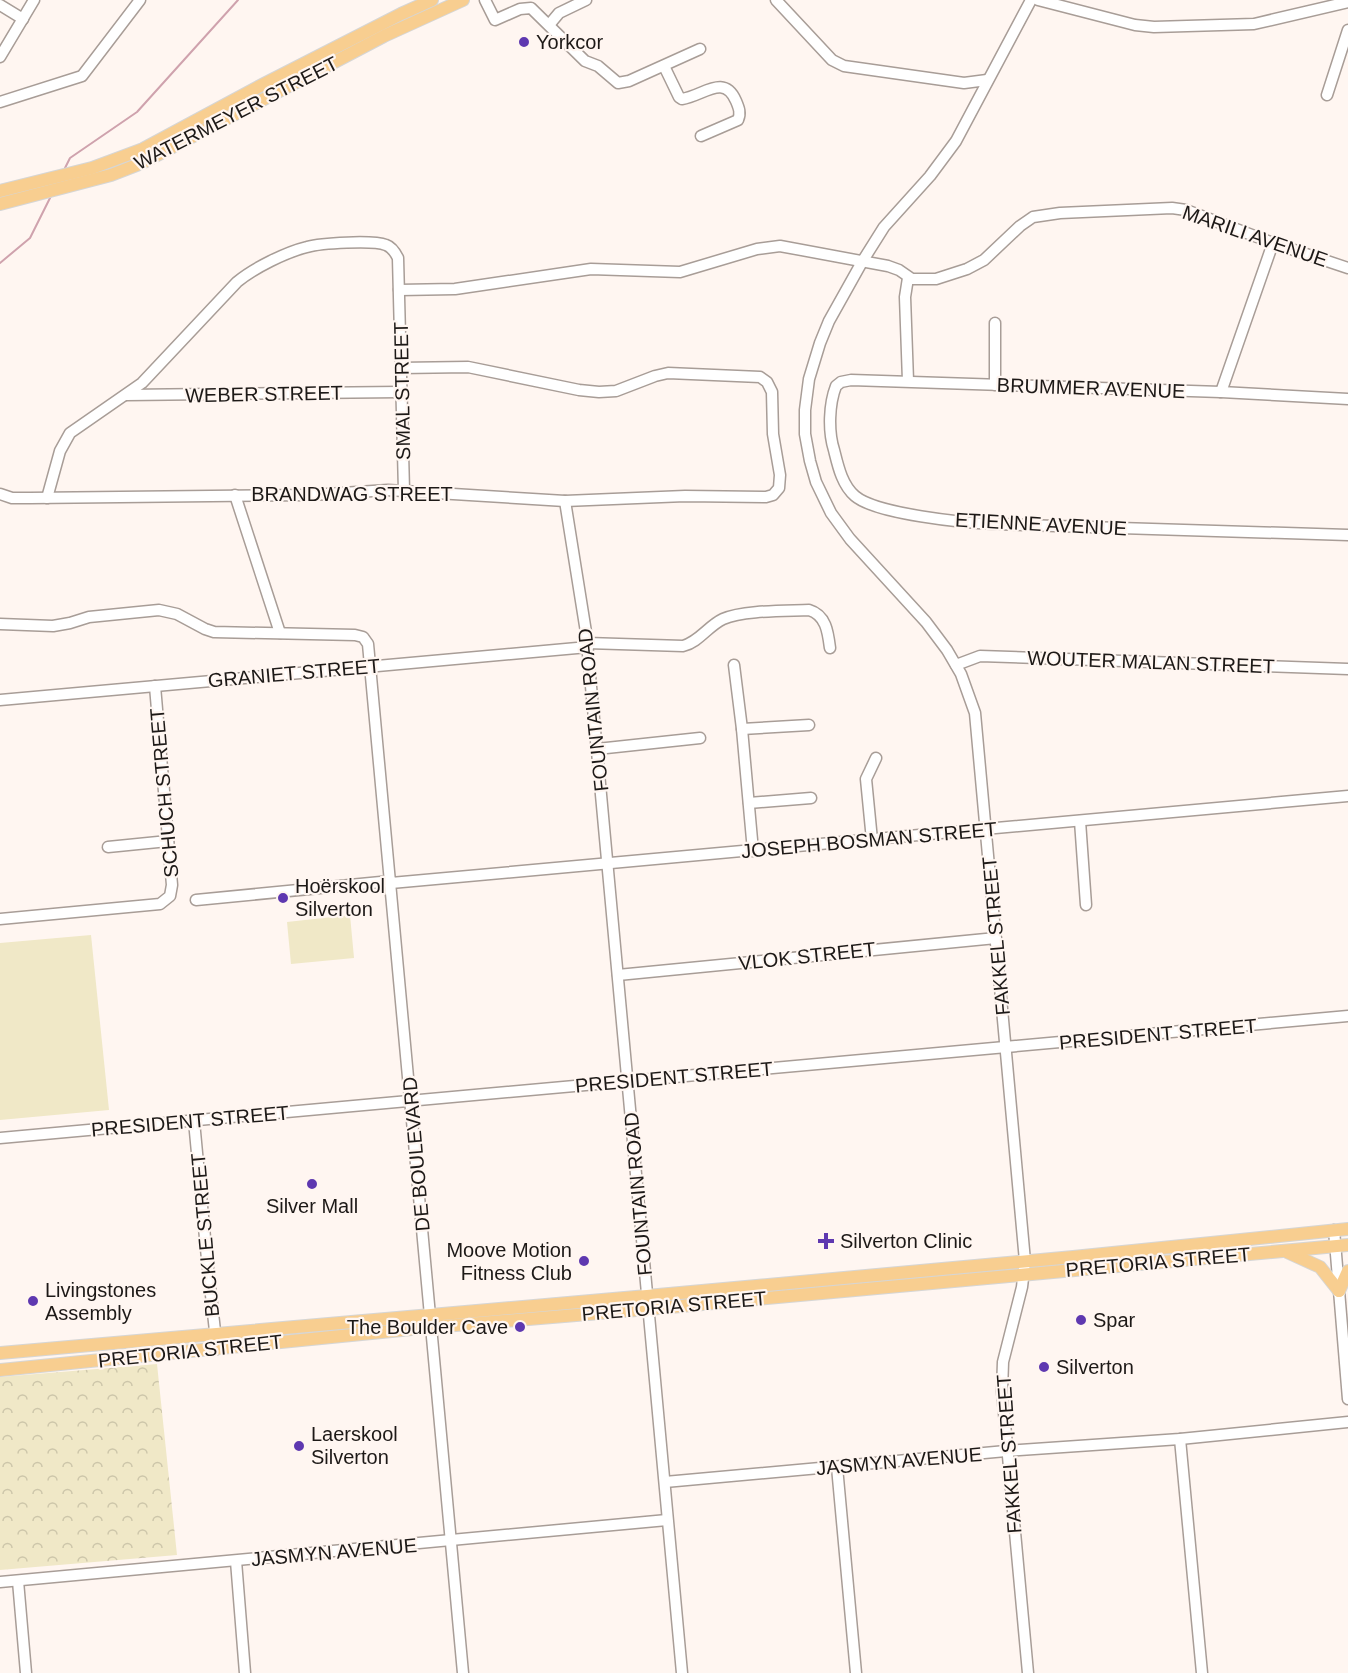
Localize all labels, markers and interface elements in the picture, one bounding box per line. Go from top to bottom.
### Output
place label: Yorkcor [536,31,603,53]
marker: Yorkcor [517,35,531,49]
street label: WATERMEYER STREET [131,52,341,174]
street label: MARILI AVENUE [1180,201,1330,271]
street label: SMAL STREET [390,322,414,460]
street label: BRUMMER AVENUE [996,374,1186,402]
street label: WEBER STREET [185,382,343,406]
street label: BRANDWAG STREET [251,483,453,505]
street label: ETIENNE AVENUE [955,509,1127,539]
street label: FOUNTAIN ROAD [573,627,613,793]
street label: WOUTER MALAN STREET [1027,647,1275,677]
street label: GRANIET STREET [207,655,381,691]
street label: SCHUCH STREET [146,707,182,879]
street label: JOSEPH BOSMAN STREET [740,818,998,862]
street label: FAKKEL STREET [978,856,1014,1016]
place label: Hoërskool Silverton [295,875,385,920]
marker: Hoërskool Silverton [276,891,290,905]
street label: VLOK STREET [737,938,877,974]
street label: PRESIDENT STREET [1058,1014,1258,1054]
street label: PRESIDENT STREET [574,1057,774,1097]
street label: DE BOULEVARD [398,1076,434,1232]
street label: PRESIDENT STREET [90,1101,290,1141]
street label: FOUNTAIN ROAD [620,1111,656,1277]
street label: BUCKLE STREET [187,1152,223,1318]
marker: Silver Mall [305,1177,319,1191]
place label: Silver Mall [266,1195,358,1217]
place label: Silverton Clinic [840,1230,972,1252]
marker: Silverton Clinic [817,1232,835,1250]
place label: Moove Motion Fitness Club [446,1239,572,1284]
street label: PRETORIA STREET [1065,1243,1251,1281]
marker: Moove Motion Fitness Club [577,1254,591,1268]
place label: Livingstones Assembly [45,1279,156,1324]
street label: PRETORIA STREET [581,1287,767,1325]
marker: Livingstones Assembly [26,1294,40,1308]
place label: Spar [1093,1309,1136,1331]
marker: Spar [1074,1313,1088,1327]
place label: The Boulder Cave [347,1316,508,1338]
marker: The Boulder Cave [513,1320,527,1334]
street label: PRETORIA STREET [97,1330,283,1372]
place label: Silverton [1056,1356,1134,1378]
marker: Silverton [1037,1360,1051,1374]
street label: FAKKEL STREET [992,1374,1026,1534]
place label: Laerskool Silverton [311,1423,398,1468]
marker: Laerskool Silverton [292,1439,306,1453]
street label: JASMYN AVENUE [815,1443,983,1479]
street label: JASMYN AVENUE [250,1534,418,1570]

